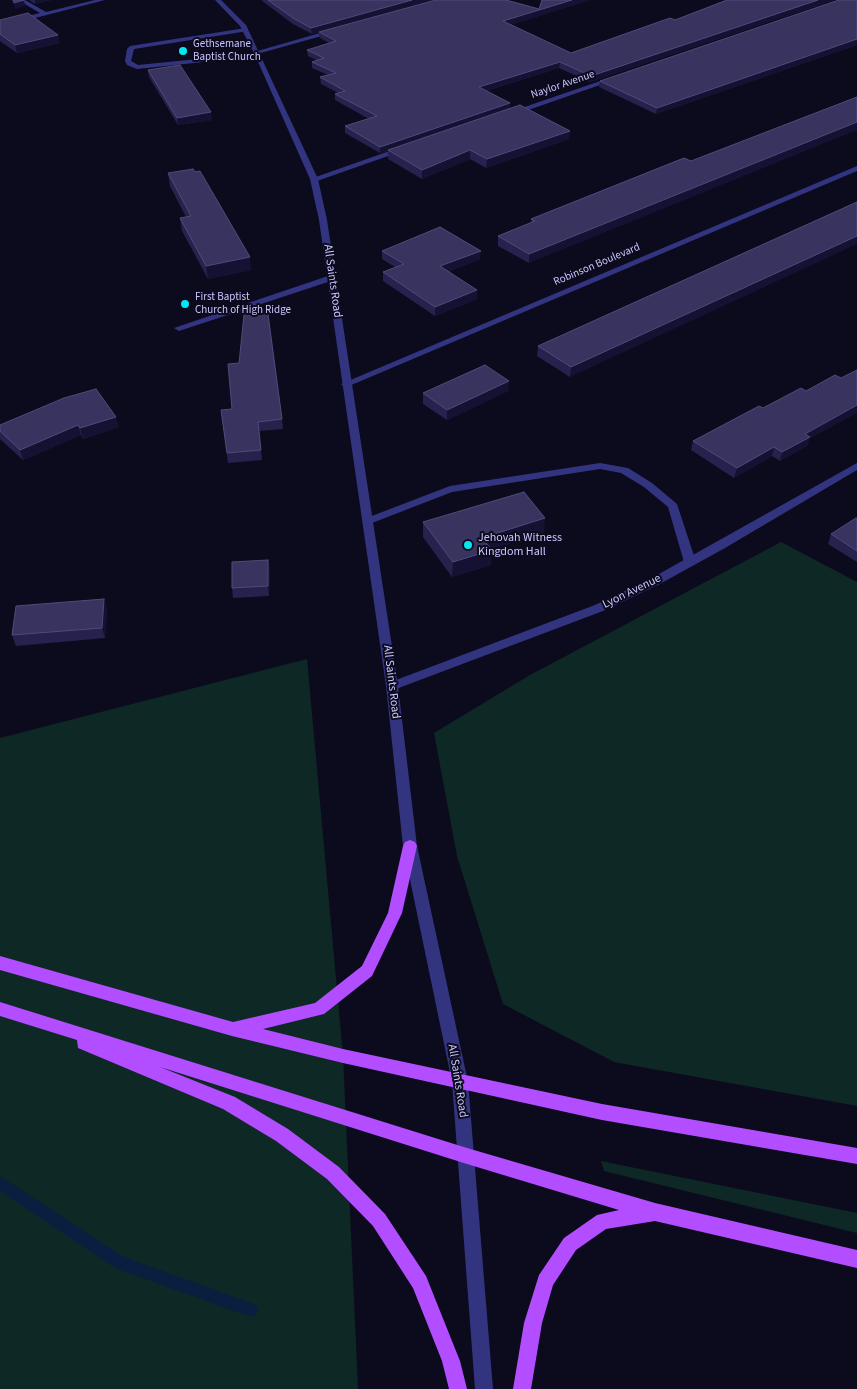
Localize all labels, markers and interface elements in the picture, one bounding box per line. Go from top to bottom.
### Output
place label: Gethsemane Baptist Church [193,38,261,64]
marker: Gethsemane Baptist Church [177,45,189,57]
street label: Naylor Avenue [529,68,597,102]
street label: Robinson Boulevard [552,241,642,289]
street label: All Saints Road [320,243,344,319]
place label: First Baptist Church of High Ridge [195,291,291,317]
marker: First Baptist Church of High Ridge [179,298,191,310]
place label: Jehovah Witness Kingdom Hall [478,531,562,559]
marker: Jehovah Witness Kingdom Hall [462,539,474,551]
street label: Lyon Avenue [600,572,664,612]
street label: All Saints Road [379,644,403,720]
street label: All Saints Road [444,1043,470,1119]

